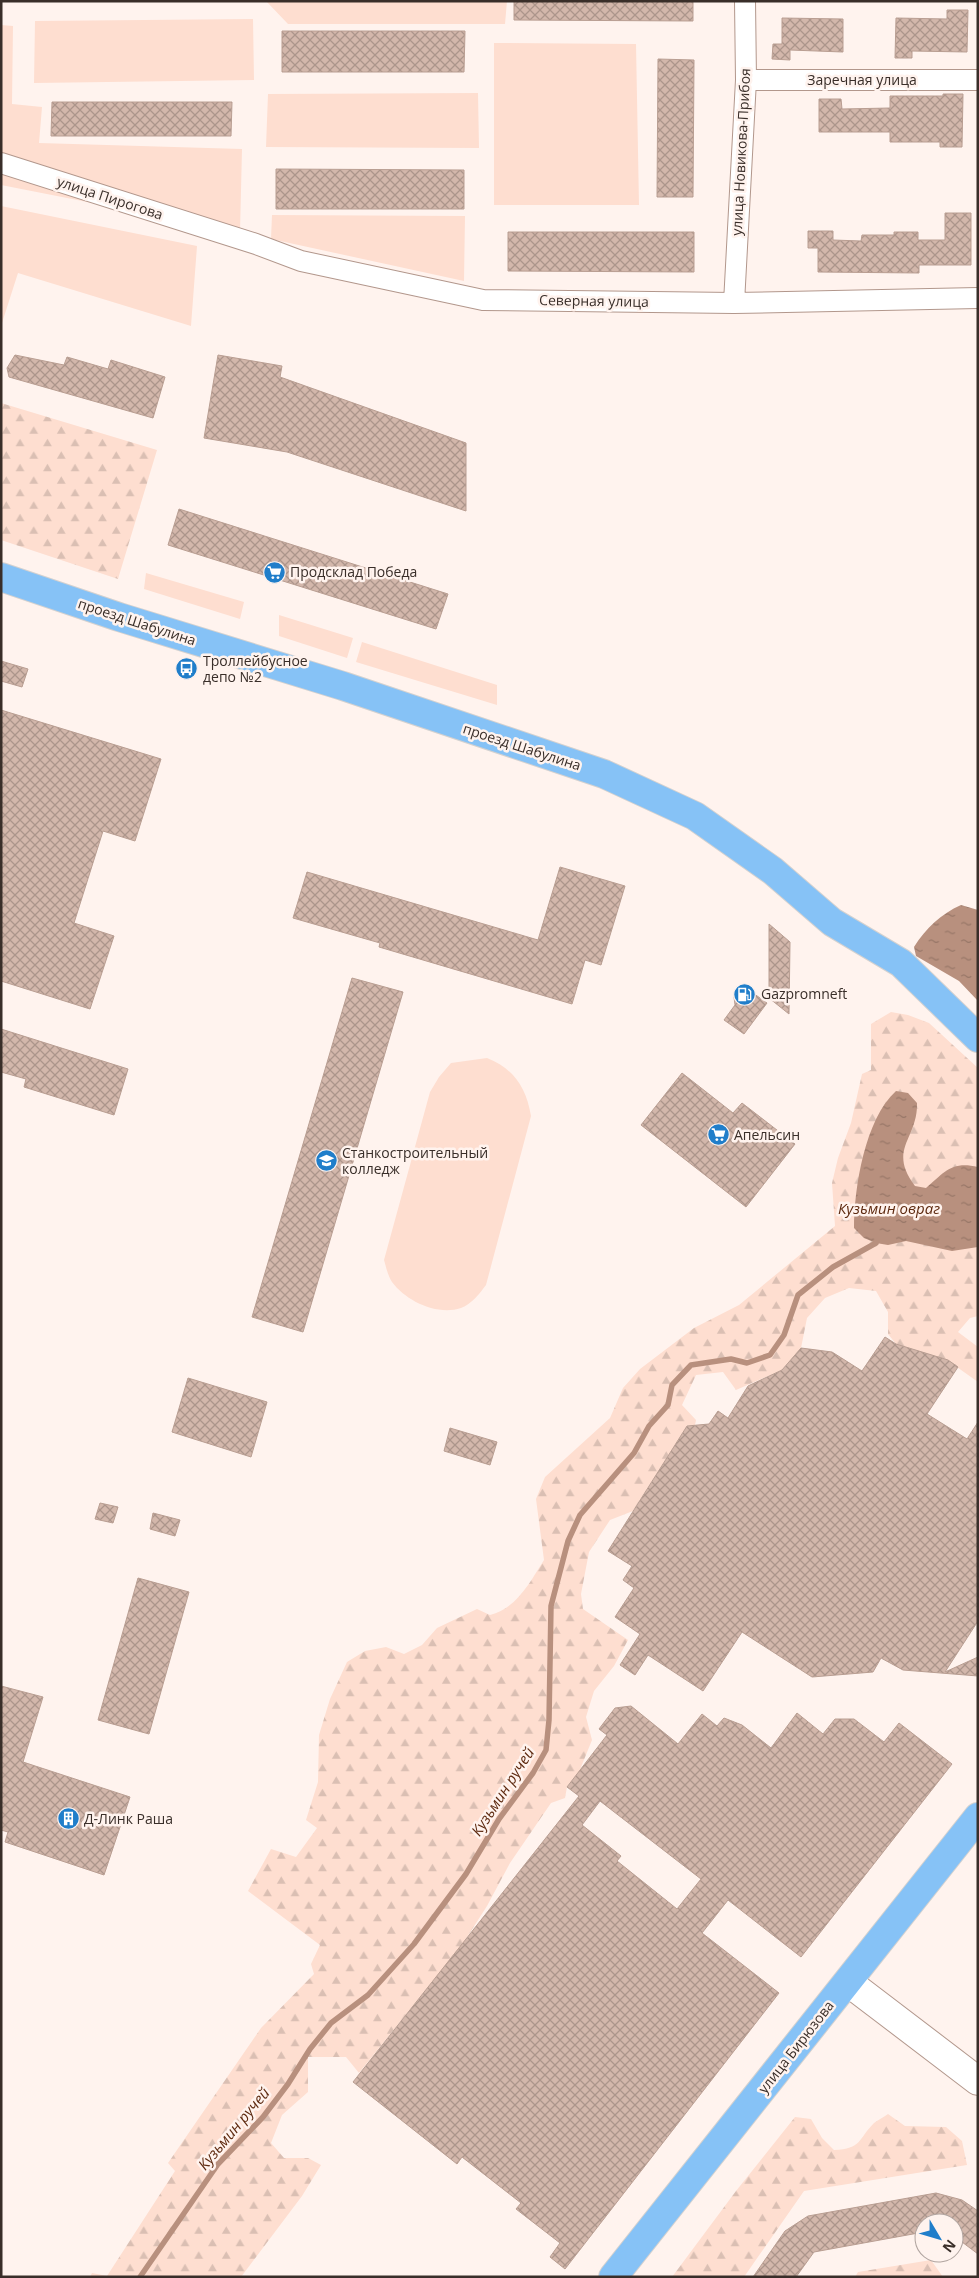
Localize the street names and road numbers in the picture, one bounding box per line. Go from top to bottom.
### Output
street label: улица Новикова-Прибоя [727,68,754,236]
street label: Заречная улица [807,70,917,89]
street label: улица Пирогова [55,171,166,224]
street label: Северная улица [539,290,649,311]
street label: проезд Шабулина [76,593,199,650]
street label: проезд Шабулина [461,718,584,775]
street label: улица Бирюзова [753,1996,838,2097]

